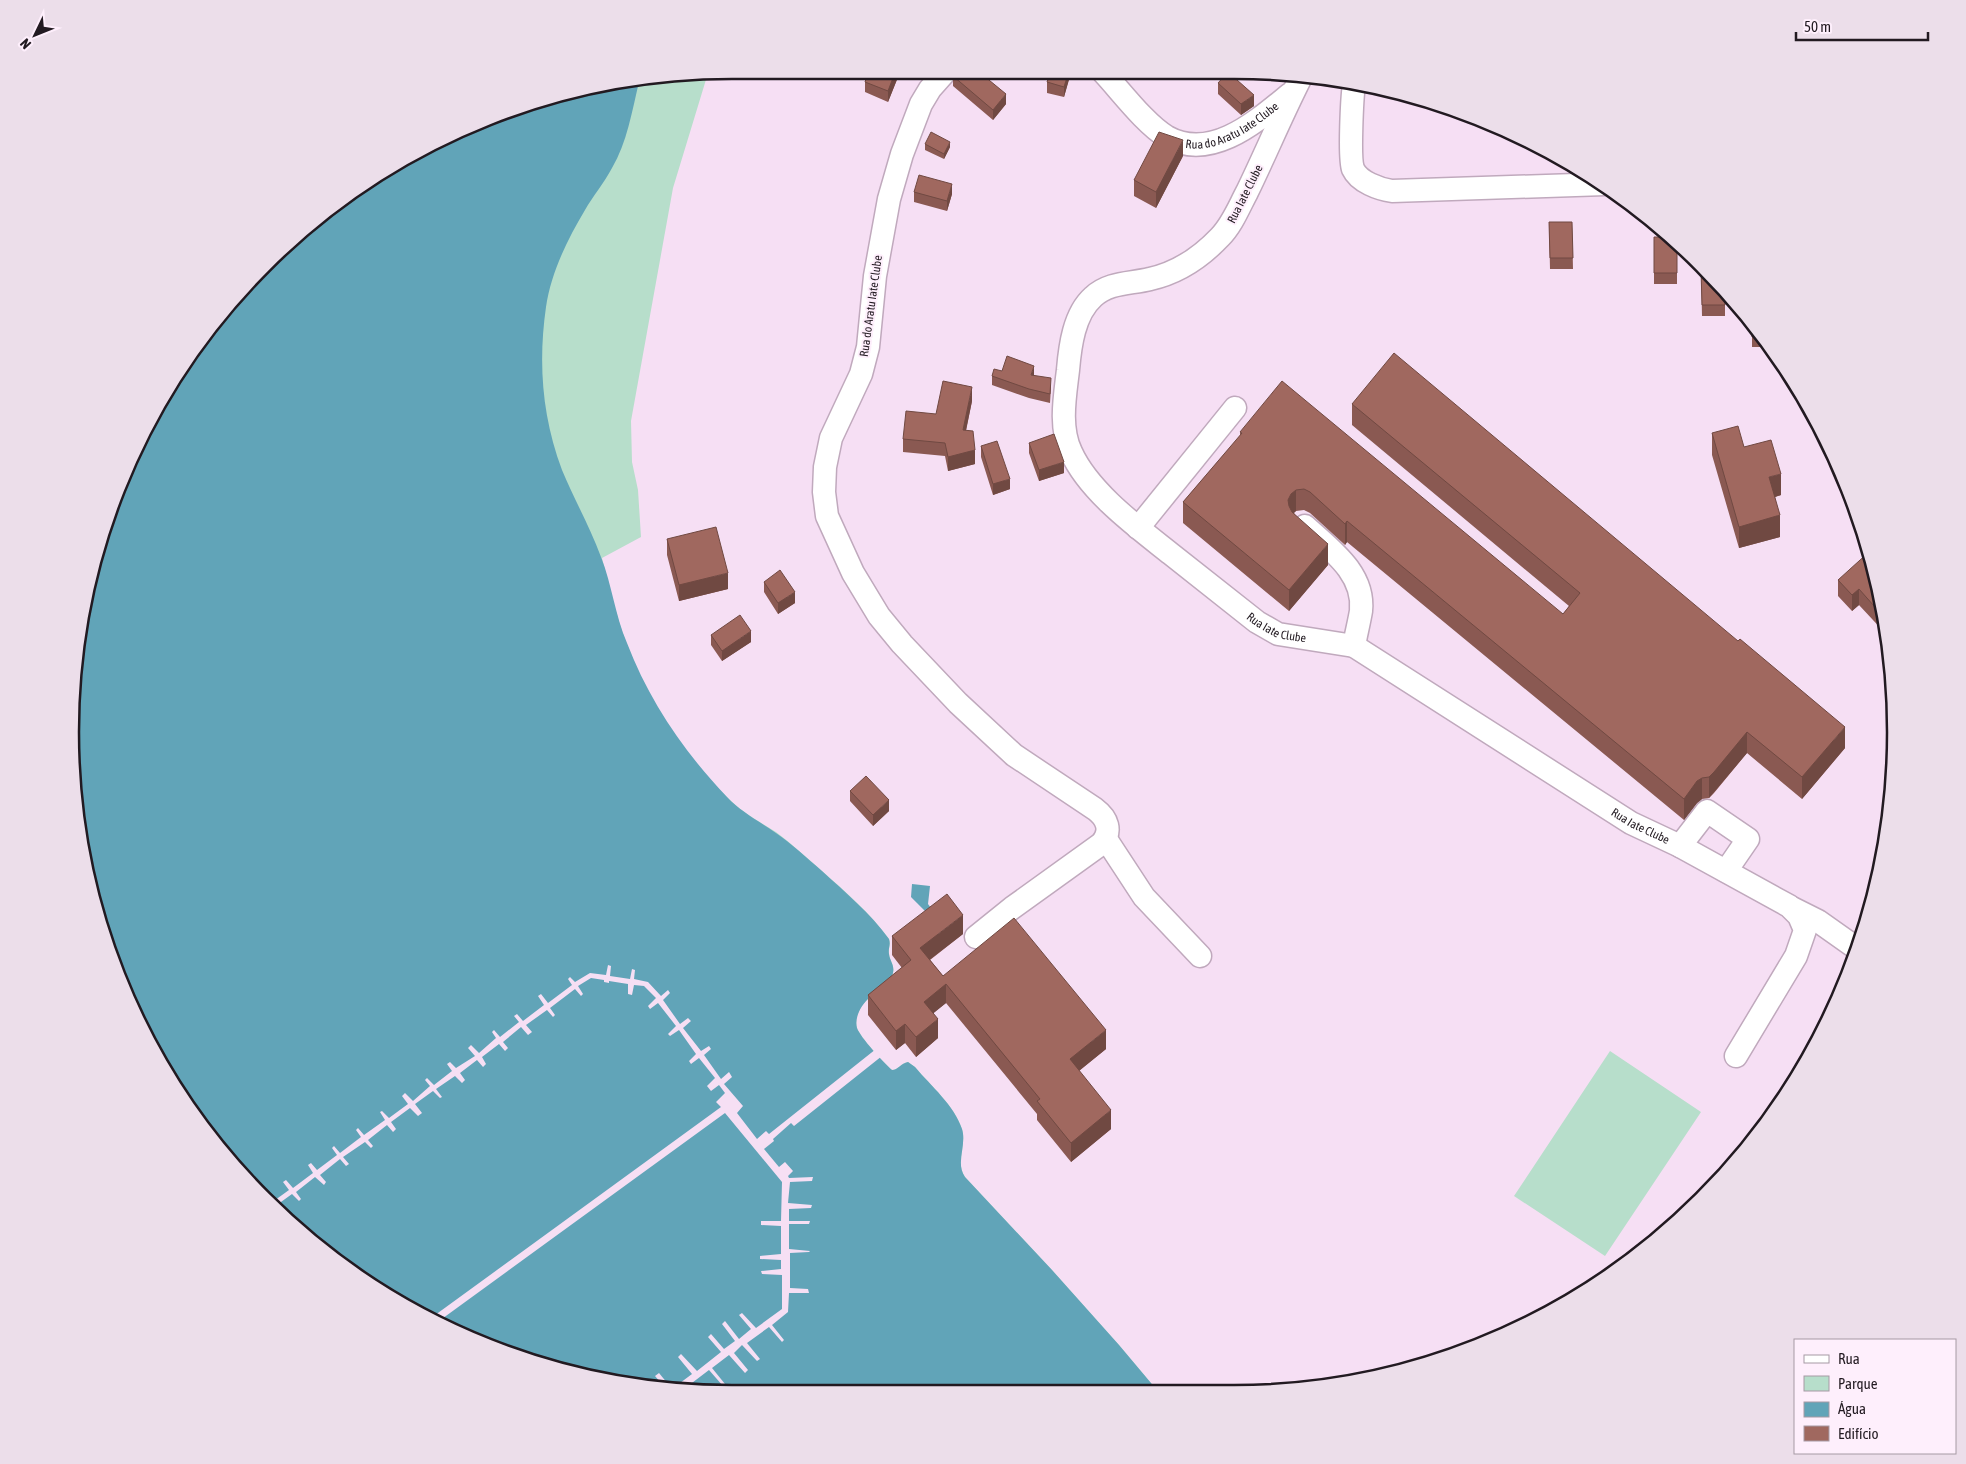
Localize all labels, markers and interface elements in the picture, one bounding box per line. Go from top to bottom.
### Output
north arrow [10,10,60,60]
scale bar [1796,10,1928,42]
text: 50 m [1804,18,1831,35]
text: N [17,35,34,52]
street label: Rua do Aratu Iate Clube [1185,99,1281,152]
street label: Rua Iate Clube [1224,162,1266,226]
street label: Rua do Aratu Iate Clube [857,254,885,358]
street label: Rua Iate Clube [1244,610,1307,645]
street label: Rua Iate Clube [1609,805,1672,847]
legend [1794,1339,1956,1454]
text: Rua [1838,1350,1860,1367]
text: Parque [1838,1375,1878,1392]
text: Água [1838,1400,1866,1417]
text: Edifício [1838,1425,1879,1442]

